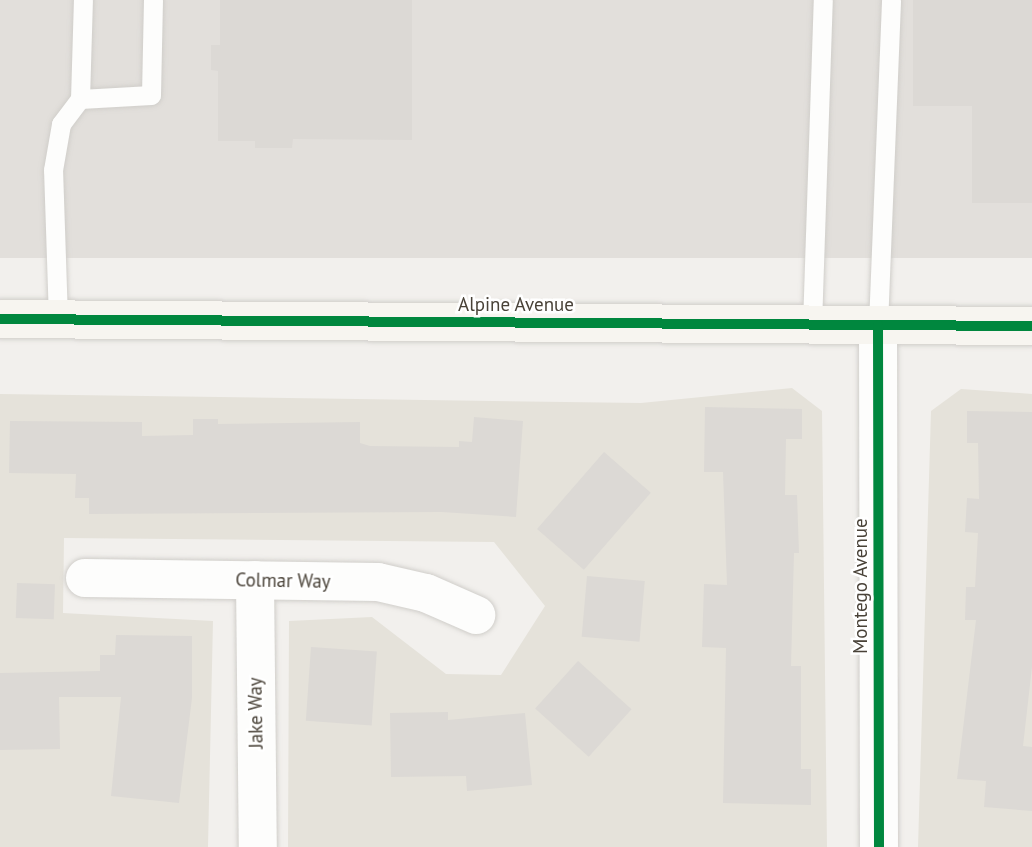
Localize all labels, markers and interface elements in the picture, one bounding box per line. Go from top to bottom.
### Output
street label: Alpine Avenue [458,294,574,316]
street label: Montego Avenue [850,518,872,654]
street label: Colmar Way [235,569,331,593]
street label: Jake Way [244,677,268,749]

